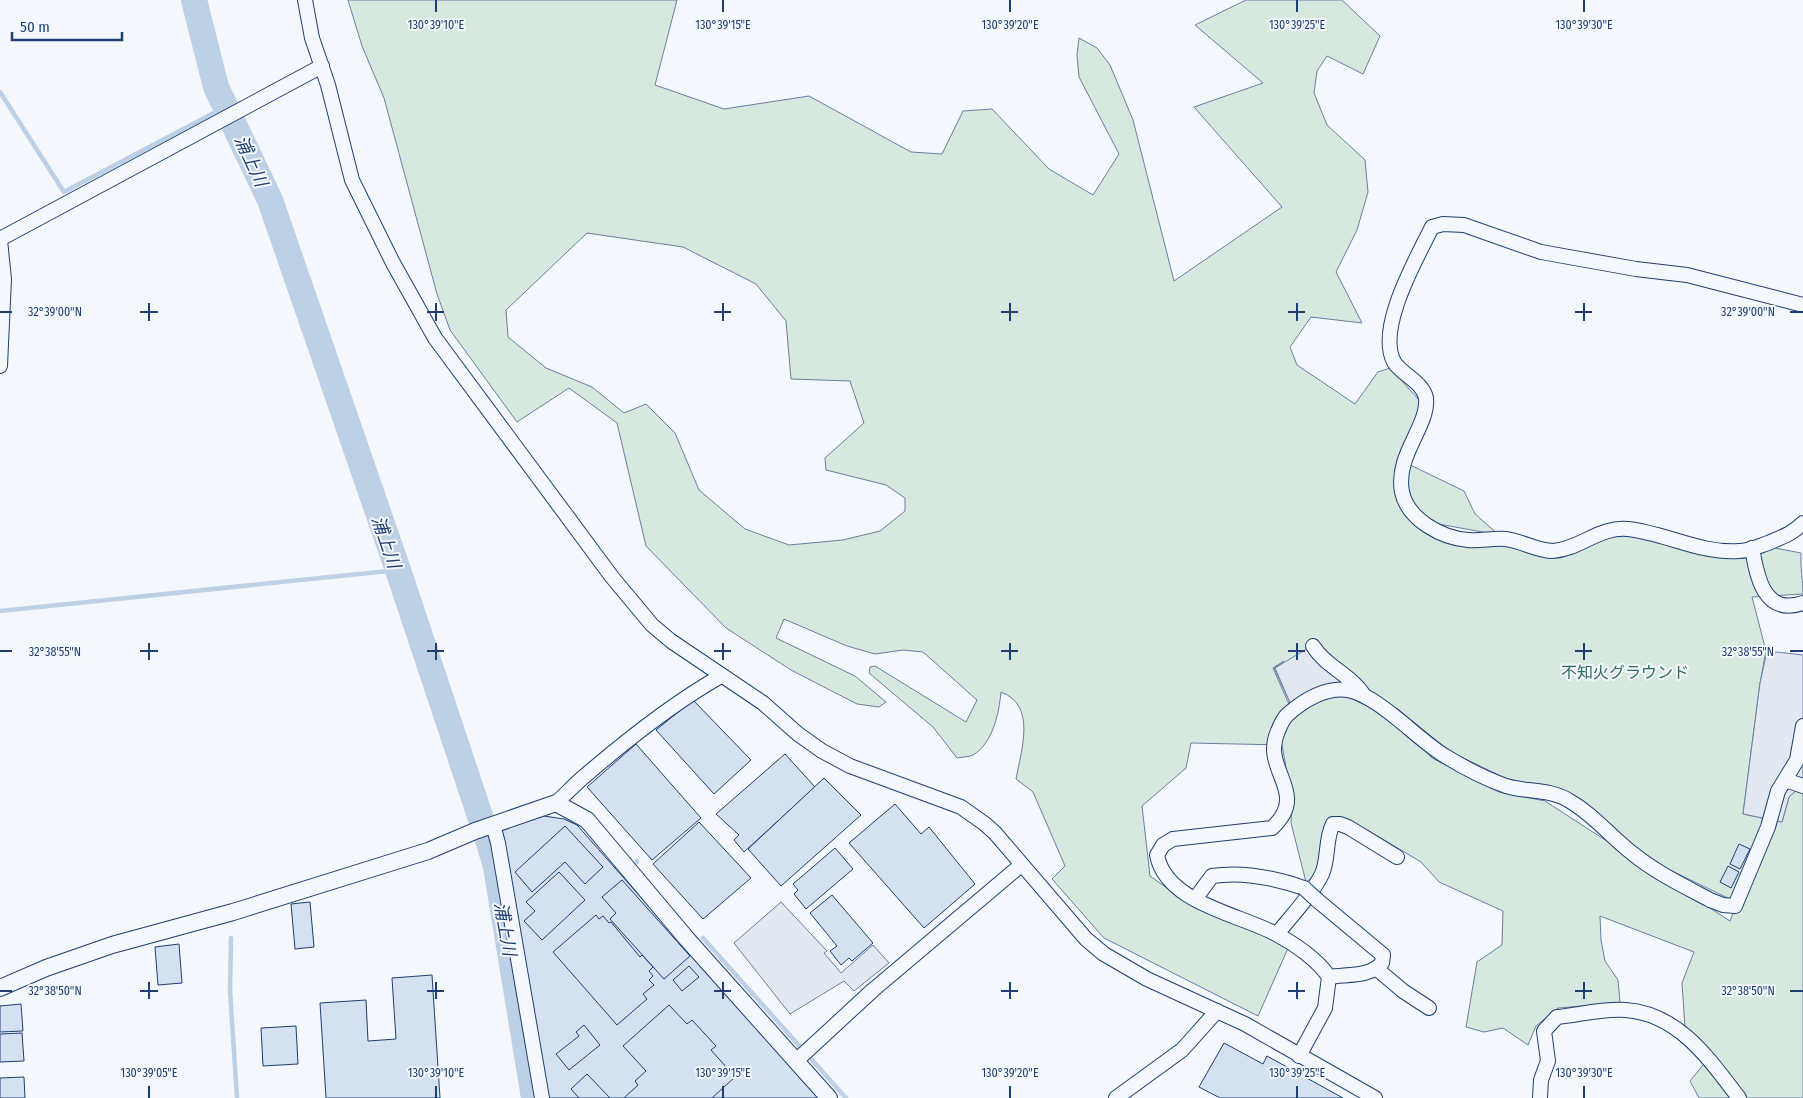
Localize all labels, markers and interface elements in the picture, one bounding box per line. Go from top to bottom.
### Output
scale bar [12,10,122,42]
text: 50 m [20,18,50,36]
text: 130°39'10"E [408,18,465,32]
text: 130°39'15"E [695,18,751,32]
text: 130°39'20"E [981,18,1039,32]
text: 130°39'25"E [1269,18,1325,32]
text: 130°39'30"E [1555,18,1613,32]
water label: 浦上川 [230,132,273,192]
text: 32°39'00"N [28,305,82,319]
text: 32°39'00"N [1721,305,1775,319]
water label: 浦上川 [367,513,406,573]
text: 32°38'55"N [29,645,81,659]
text: 32°38'55"N [1722,645,1774,659]
park label: 不知火グラウンド [1561,663,1689,682]
water label: 浦上川 [489,901,521,959]
text: 32°38'50"N [28,984,82,998]
text: 32°38'50"N [1721,984,1775,998]
text: 130°39'05"E [121,1066,178,1080]
text: 130°39'10"E [408,1066,465,1080]
text: 130°39'15"E [695,1066,751,1080]
text: 130°39'20"E [981,1066,1039,1080]
text: 130°39'25"E [1269,1066,1325,1080]
text: 130°39'30"E [1555,1066,1613,1080]

